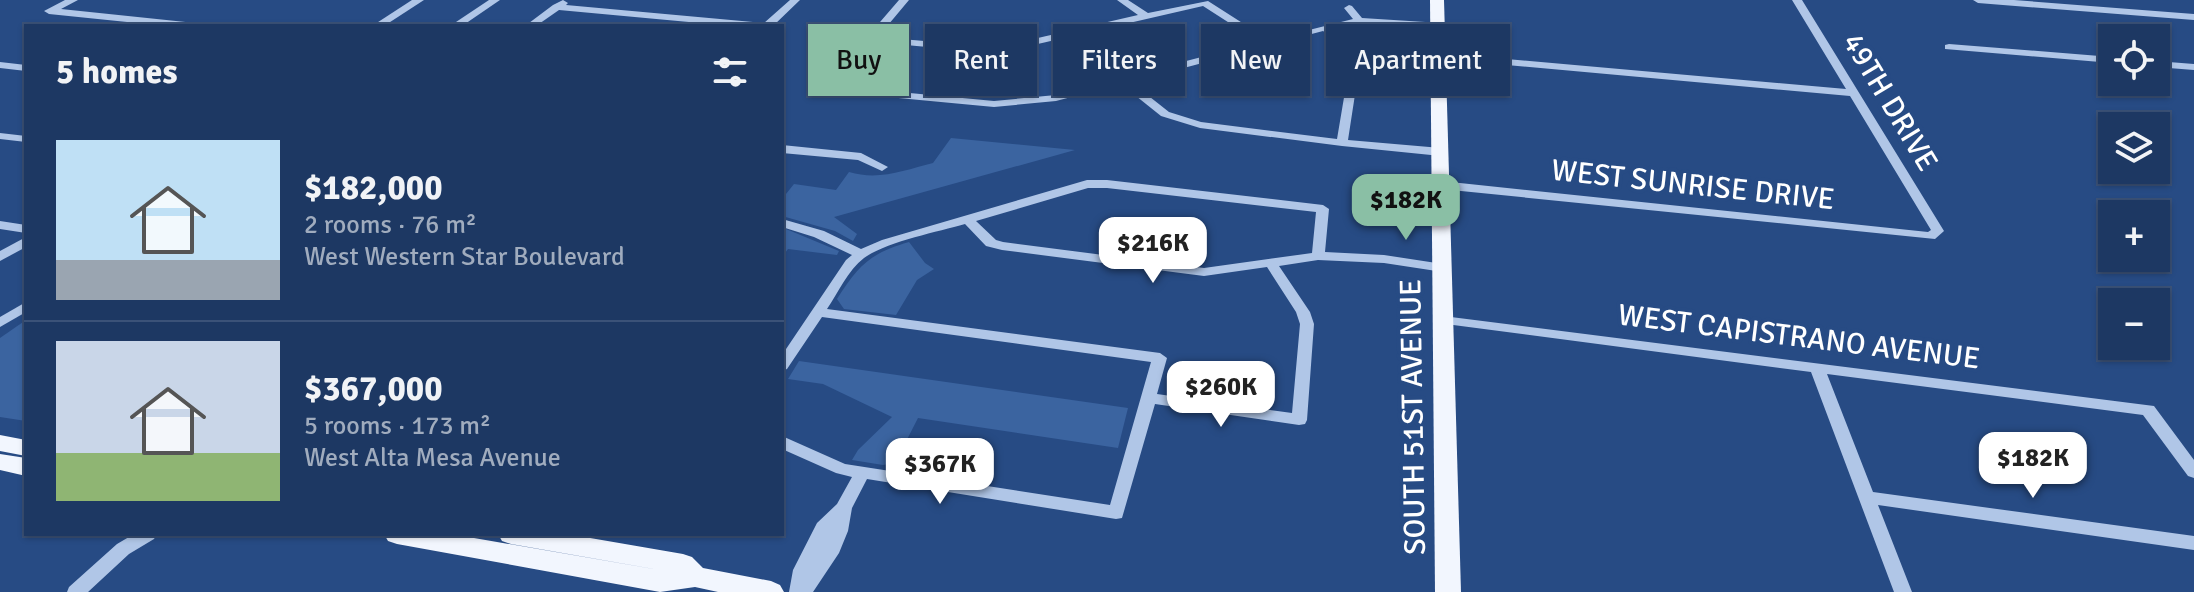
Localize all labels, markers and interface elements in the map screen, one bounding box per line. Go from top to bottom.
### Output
chip: Buy [808,24,909,96]
chip: Rent [925,24,1037,96]
chip: Filters [1053,24,1185,96]
chip: New [1201,24,1310,96]
chip: Apartment [1326,24,1510,96]
map controls [2098,24,2170,360]
button: locate [2098,24,2170,96]
street label: 49TH DRIVE [1834,26,1946,178]
icon: filters [708,50,752,94]
text: 5 homes [56,51,177,93]
button: layers [2098,112,2170,184]
street label: WEST SUNRISE DRIVE [1550,152,1836,218]
text: $182,000 [304,167,443,209]
icon: home [120,172,216,268]
pin: $182K [1350,174,1462,242]
text: $182K [1370,184,1442,216]
button: + [2098,200,2170,272]
text: 2 rooms · 76 m² [304,209,477,241]
pin: $216K [1097,217,1209,285]
text: $216K [1117,227,1189,259]
text: West Western Star Boulevard [304,241,625,273]
street label: SOUTH 51ST AVENUE [1392,279,1434,555]
button: − [2098,288,2170,360]
street label: WEST CAPISTRANO AVENUE [1616,296,1982,378]
pin: $260K [1165,361,1277,429]
text: $367,000 [304,368,443,410]
text: $260K [1185,371,1257,403]
icon: home [120,373,216,469]
text: 5 rooms · 173 m² [304,410,491,442]
pin: $182K [1977,432,2089,500]
pin: $367K [884,438,996,506]
text: West Alta Mesa Avenue [304,442,561,474]
text: $182K [1997,442,2069,474]
text: $367K [904,448,976,480]

